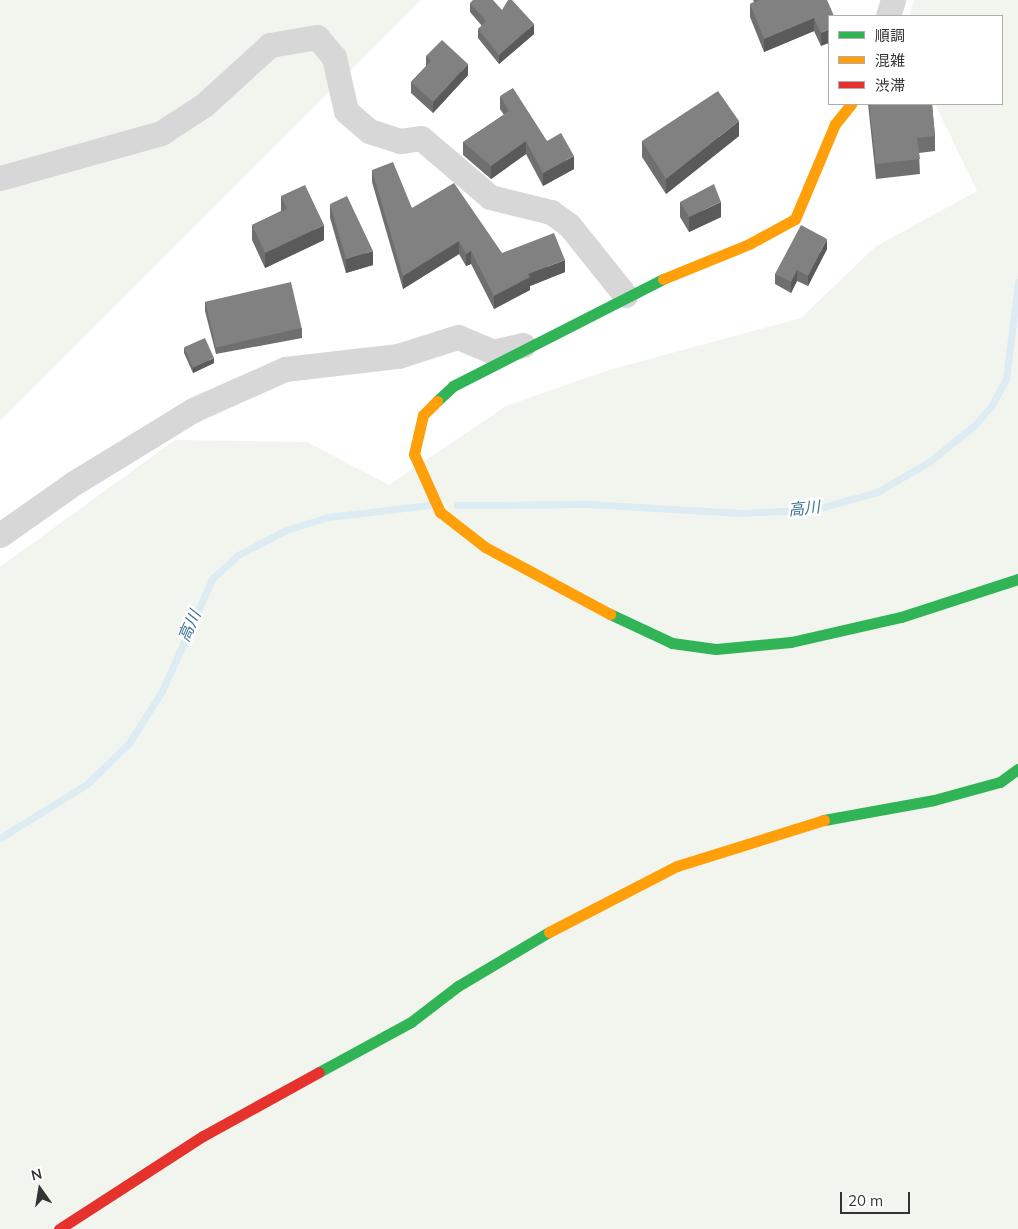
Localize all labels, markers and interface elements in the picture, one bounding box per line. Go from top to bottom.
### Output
legend [828,15,1003,105]
text: 順調 [875,26,905,45]
text: 混雑 [875,51,905,70]
text: 渋滞 [875,76,905,95]
water label: 高川 [787,497,821,519]
water label: 高川 [174,607,204,645]
north arrow [15,1164,65,1214]
text: N [29,1164,44,1184]
scale bar [843,1182,913,1214]
text: 20 m [848,1191,883,1210]

